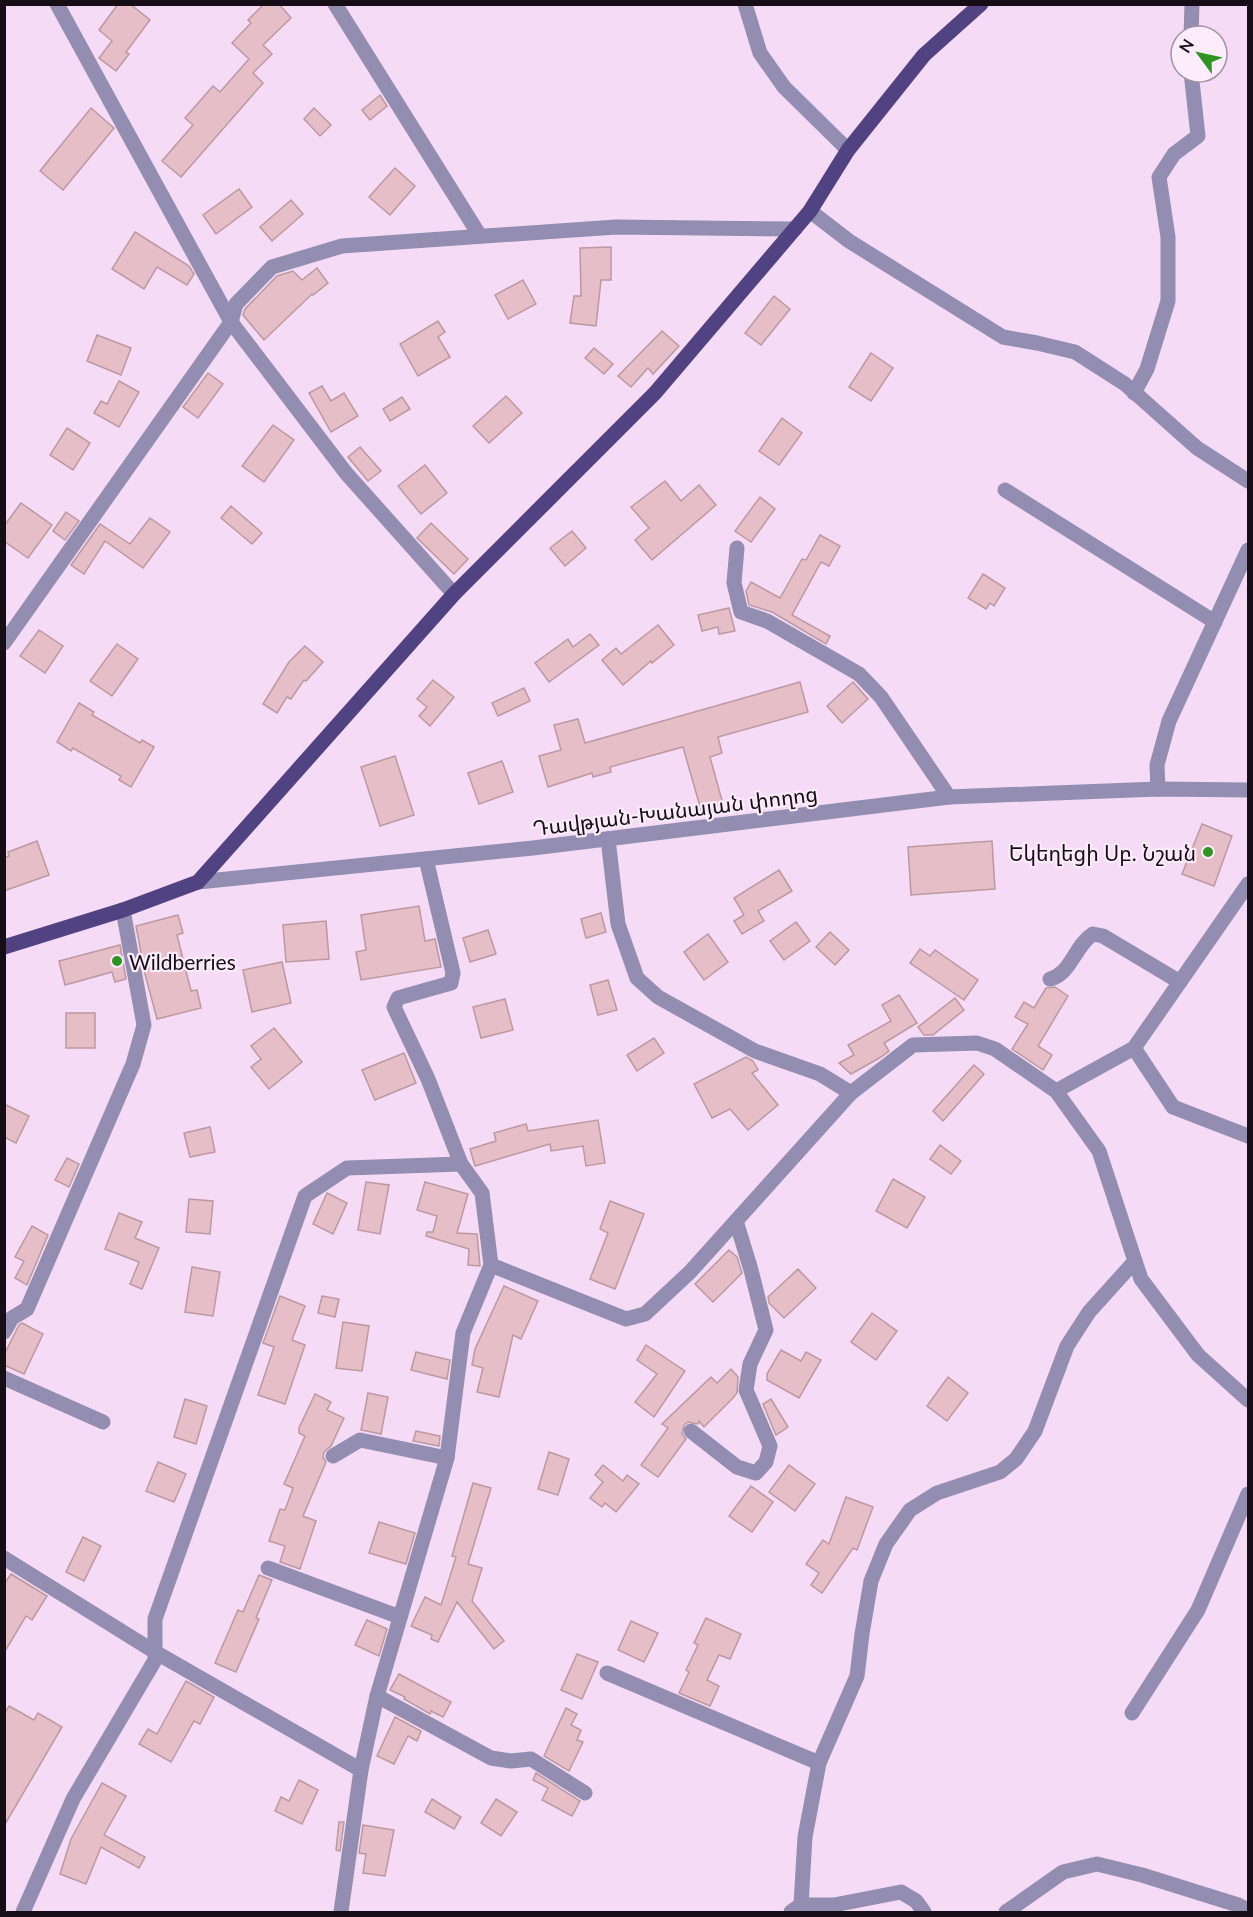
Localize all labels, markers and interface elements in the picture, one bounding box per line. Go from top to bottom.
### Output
north arrow [1169,24,1229,84]
text: N [1175,35,1197,56]
street label: Դավթյան-Խանայան փողոց [531,780,819,841]
place label: Եկեղեցի Սբ. Նշան [1009,840,1196,866]
marker: Եկեղեցի Սբ. Նշան [1201,845,1215,859]
place label: Wildberries [129,949,236,974]
marker: Wildberries [110,954,124,968]

